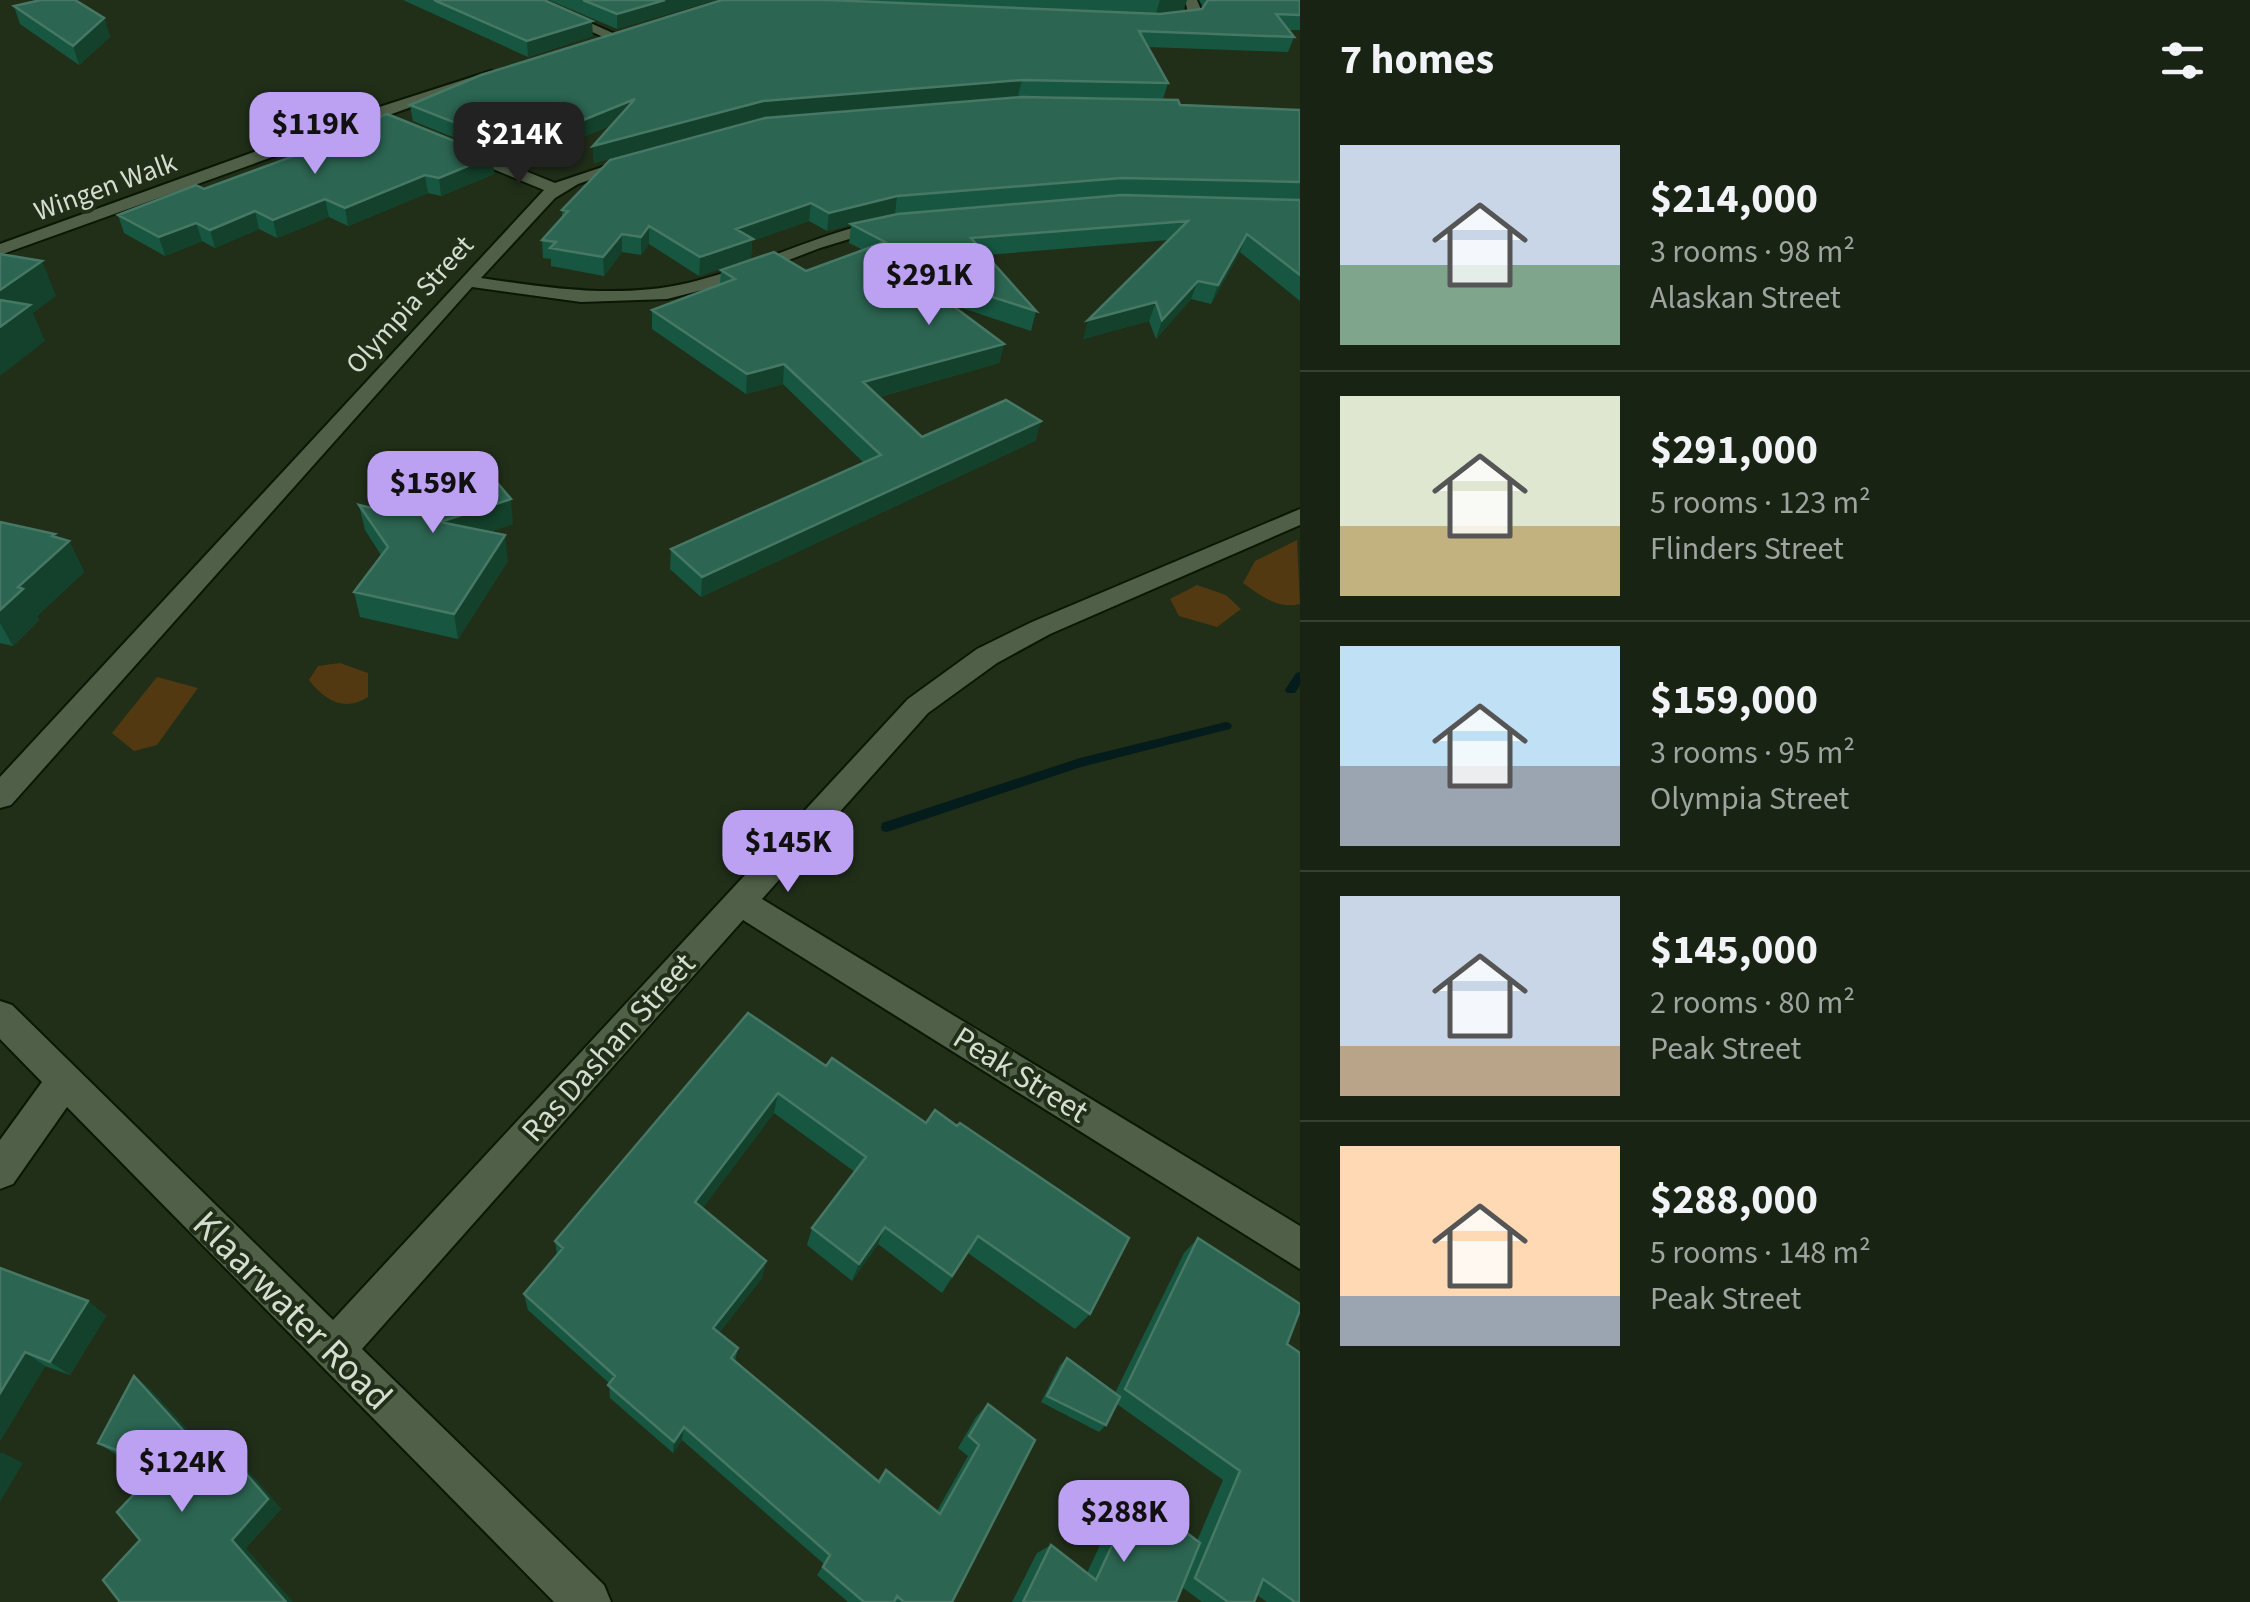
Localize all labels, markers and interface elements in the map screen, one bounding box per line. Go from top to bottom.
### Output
text: 7 homes [1340,30,1494,90]
icon: filters [2155,33,2210,88]
pin: $119K [245,92,385,177]
text: $119K [271,101,359,147]
pin: $214K [449,102,589,187]
text: $214K [475,111,563,157]
street label: Wingen Walk [28,143,183,231]
text: $214,000 [1650,169,1818,229]
icon: home [1420,185,1540,305]
street label: Olympia Street [337,226,483,383]
text: 3 rooms · 98 m² [1650,229,1855,275]
pin: $291K [859,243,999,328]
text: $291K [885,252,973,298]
text: Alaskan Street [1650,275,1841,321]
text: $291,000 [1650,420,1818,480]
icon: home [1420,436,1540,556]
pin: $159K [363,451,503,536]
text: $159K [389,460,477,506]
text: 5 rooms · 123 m² [1650,480,1871,526]
text: Flinders Street [1650,526,1844,572]
text: $159,000 [1650,670,1818,730]
icon: home [1420,686,1540,806]
text: 3 rooms · 95 m² [1650,730,1855,776]
text: Olympia Street [1650,776,1849,822]
pin: $145K [718,810,858,895]
text: $145K [744,819,832,865]
text: $145,000 [1650,920,1818,980]
icon: home [1420,936,1540,1056]
street label: Ras Dashan Street [511,943,707,1153]
text: 2 rooms · 80 m² [1650,980,1855,1026]
street label: Peak Street [944,1015,1097,1135]
text: Peak Street [1650,1026,1801,1072]
text: $288,000 [1650,1170,1818,1230]
icon: home [1420,1186,1540,1306]
street label: Klaarwater Road [180,1199,404,1423]
text: 5 rooms · 148 m² [1650,1230,1871,1276]
text: Peak Street [1650,1276,1801,1322]
pin: $124K [112,1430,252,1515]
text: $124K [138,1439,226,1485]
pin: $288K [1054,1480,1194,1565]
text: $288K [1080,1489,1168,1535]

